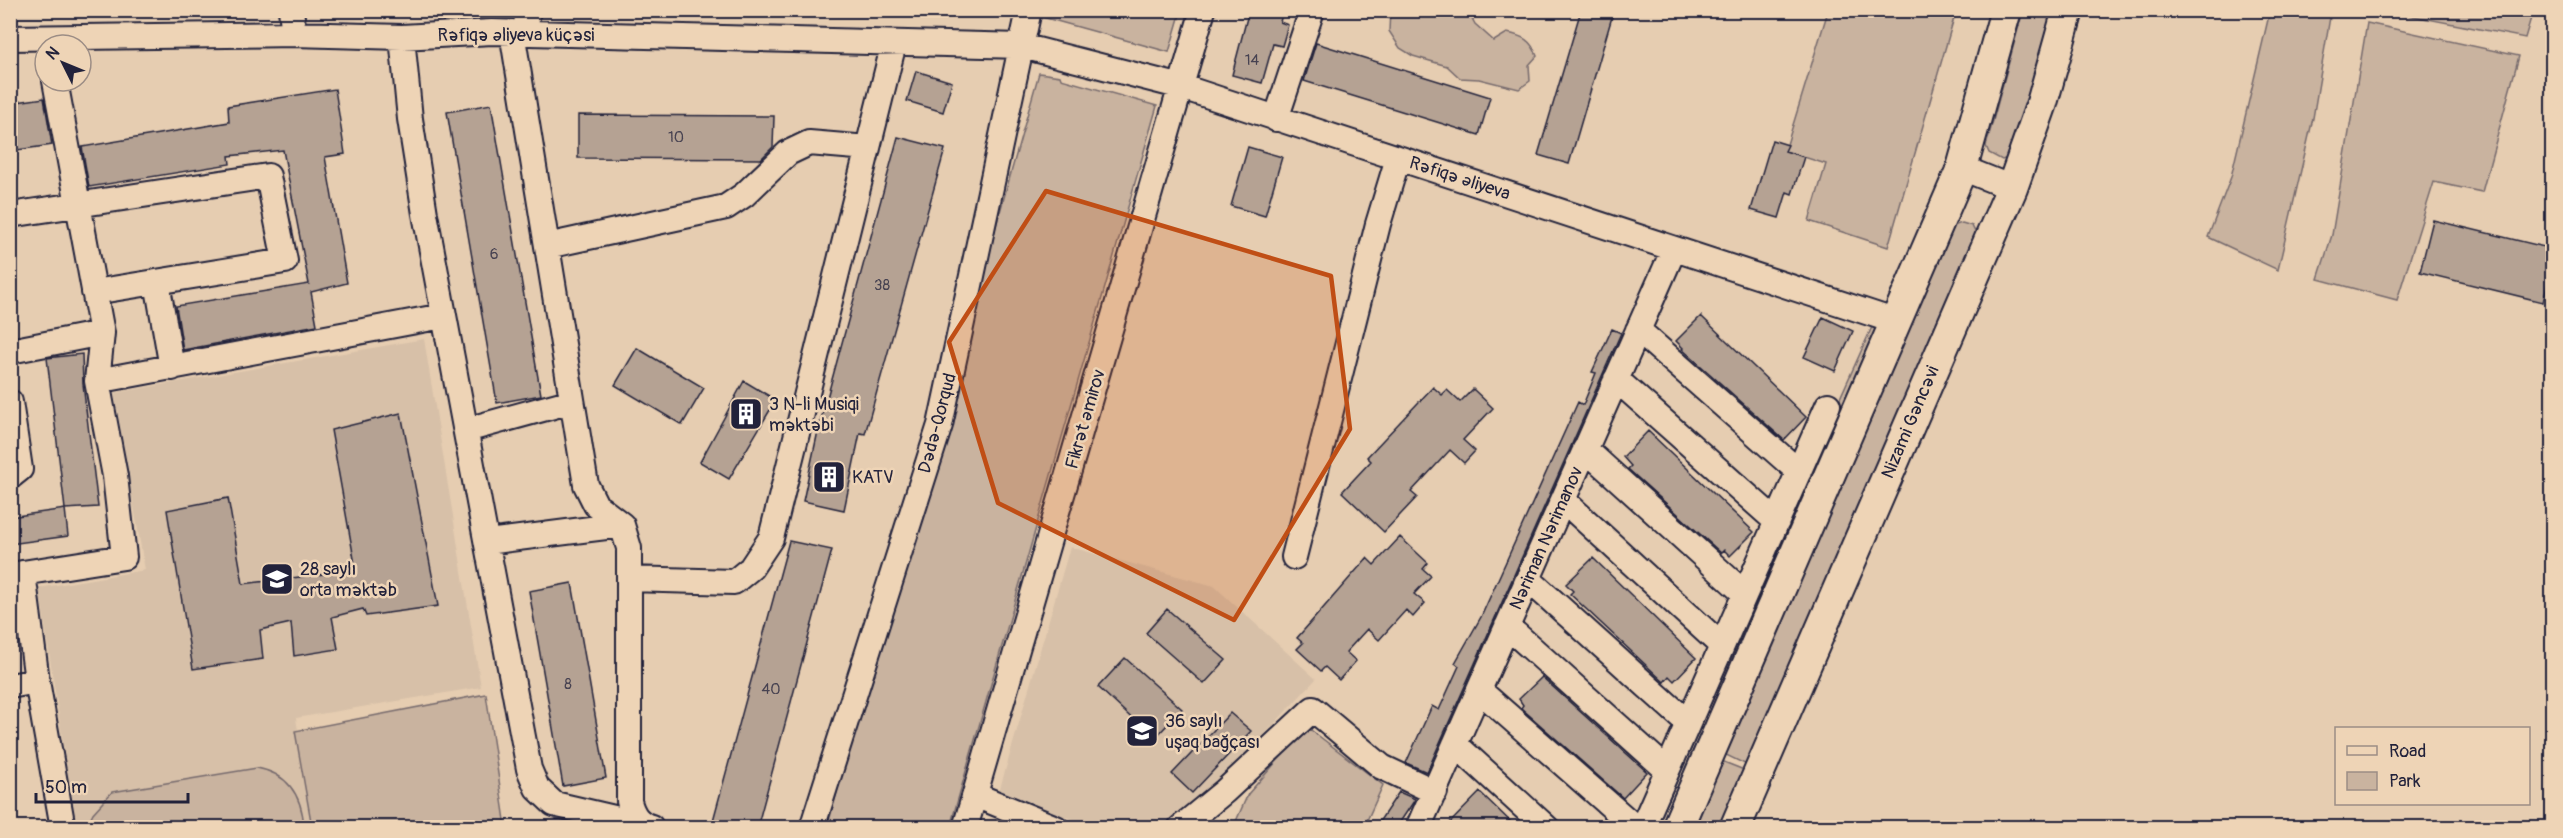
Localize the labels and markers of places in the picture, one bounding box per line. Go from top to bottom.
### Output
place label: 3 N-li Musiqi məktəbi [769,393,859,437]
building icon: 3 N-li Musiqi məktəbi [728,396,764,432]
building icon: KATV [811,459,847,495]
place label: KATV [852,466,894,489]
place label: 28 saylı orta məktəb [300,558,397,602]
school or university icon: 28 saylı orta məktəb [259,561,295,597]
place label: 36 saylı uşaq bağçası [1165,710,1260,754]
school or university icon: 36 saylı uşaq bağçası [1124,713,1160,749]

